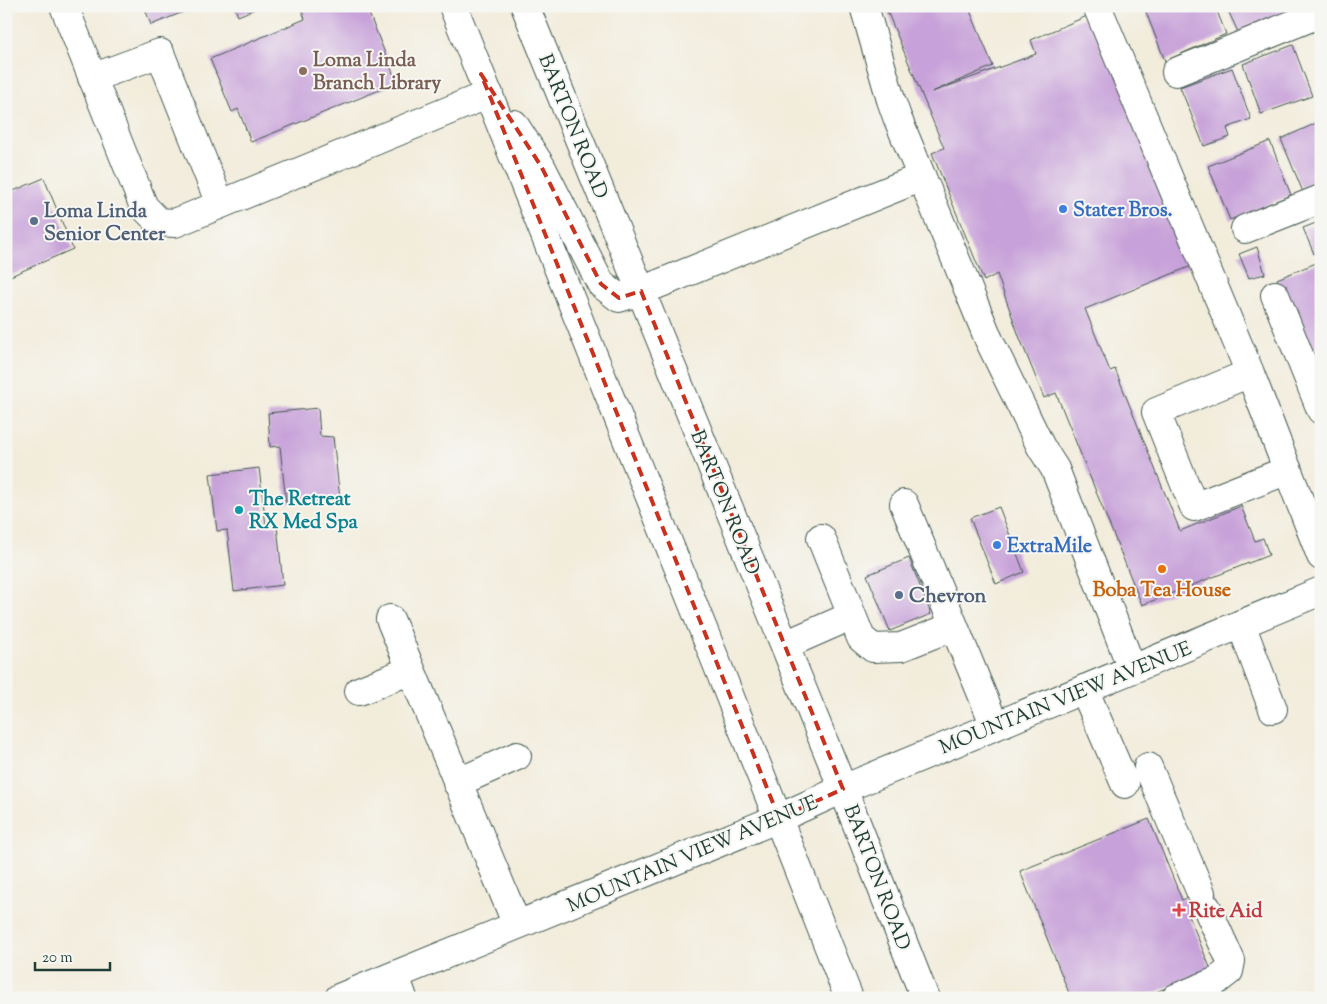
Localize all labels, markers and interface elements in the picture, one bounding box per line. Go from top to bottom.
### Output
place label: Loma Linda Branch Library [313,47,441,99]
street label: BARTON ROAD [529,50,614,204]
marker: Loma Linda Branch Library [297,65,309,77]
place label: Stater Bros. [1073,197,1173,226]
place label: Loma Linda Senior Center [44,198,166,250]
marker: Stater Bros. [1057,203,1069,215]
marker: Loma Linda Senior Center [28,215,40,227]
street label: BARTON ROAD [681,426,766,580]
place label: The Retreat RX Med Spa [249,486,359,538]
marker: The Retreat RX Med Spa [233,504,245,516]
place label: ExtraMile [1007,533,1092,562]
marker: ExtraMile [991,539,1003,551]
marker: Boba Tea House [1156,563,1168,575]
place label: Boba Tea House [1093,577,1231,606]
place label: Chevron [909,583,987,612]
marker: Chevron [893,589,905,601]
street label: MOUNTAIN VIEW AVENUE [935,635,1197,763]
street label: MOUNTAIN VIEW AVENUE [563,789,823,921]
street label: BARTON ROAD [835,801,917,955]
place label: Rite Aid [1189,898,1263,927]
marker: Rite Aid [1173,904,1185,916]
scale bar [35,939,110,971]
text: 20 m [42,948,73,969]

